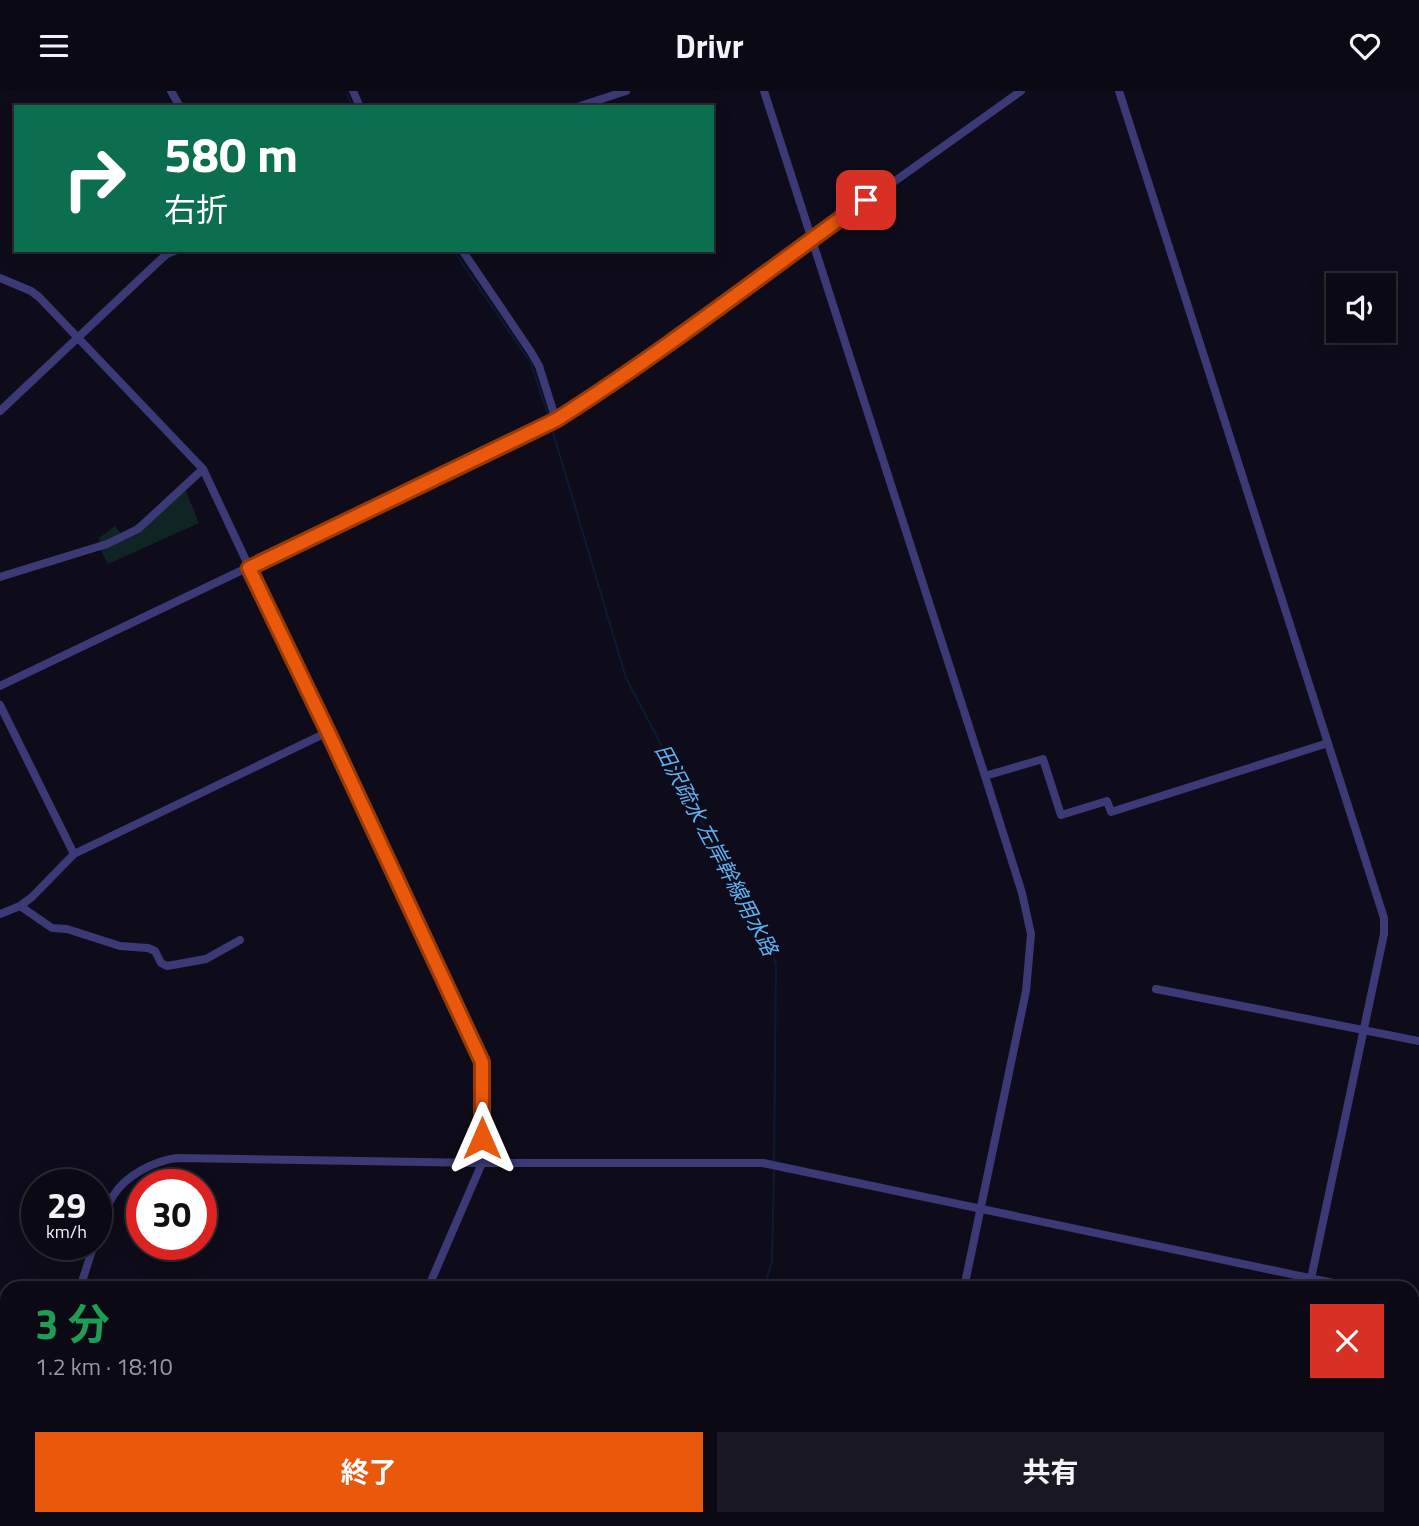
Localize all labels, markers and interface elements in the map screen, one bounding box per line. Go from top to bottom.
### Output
text: Drivr [675,22,744,70]
icon: menu [35,27,73,65]
icon: heart [1346,27,1384,65]
text: 580 m [164,116,298,191]
icon: right [49,133,140,224]
pin [836,170,896,230]
icon: arrive [847,181,885,219]
text: 右折 [164,185,228,233]
map controls [1326,273,1396,343]
button: sound [1326,273,1396,343]
water label: 田沢疏水 左岸幹線用水路 [647,738,787,963]
position arrow [445,1101,519,1175]
speed limit sign: 30 [126,1169,217,1260]
text: 29 [47,1178,86,1232]
text: km/h [46,1218,87,1245]
text: 3 分 [35,1291,110,1355]
button: close [1310,1304,1384,1378]
text: 1.2 km · 18:10 [35,1349,173,1384]
button: 終了 [35,1432,703,1512]
button: 共有 [717,1432,1384,1512]

